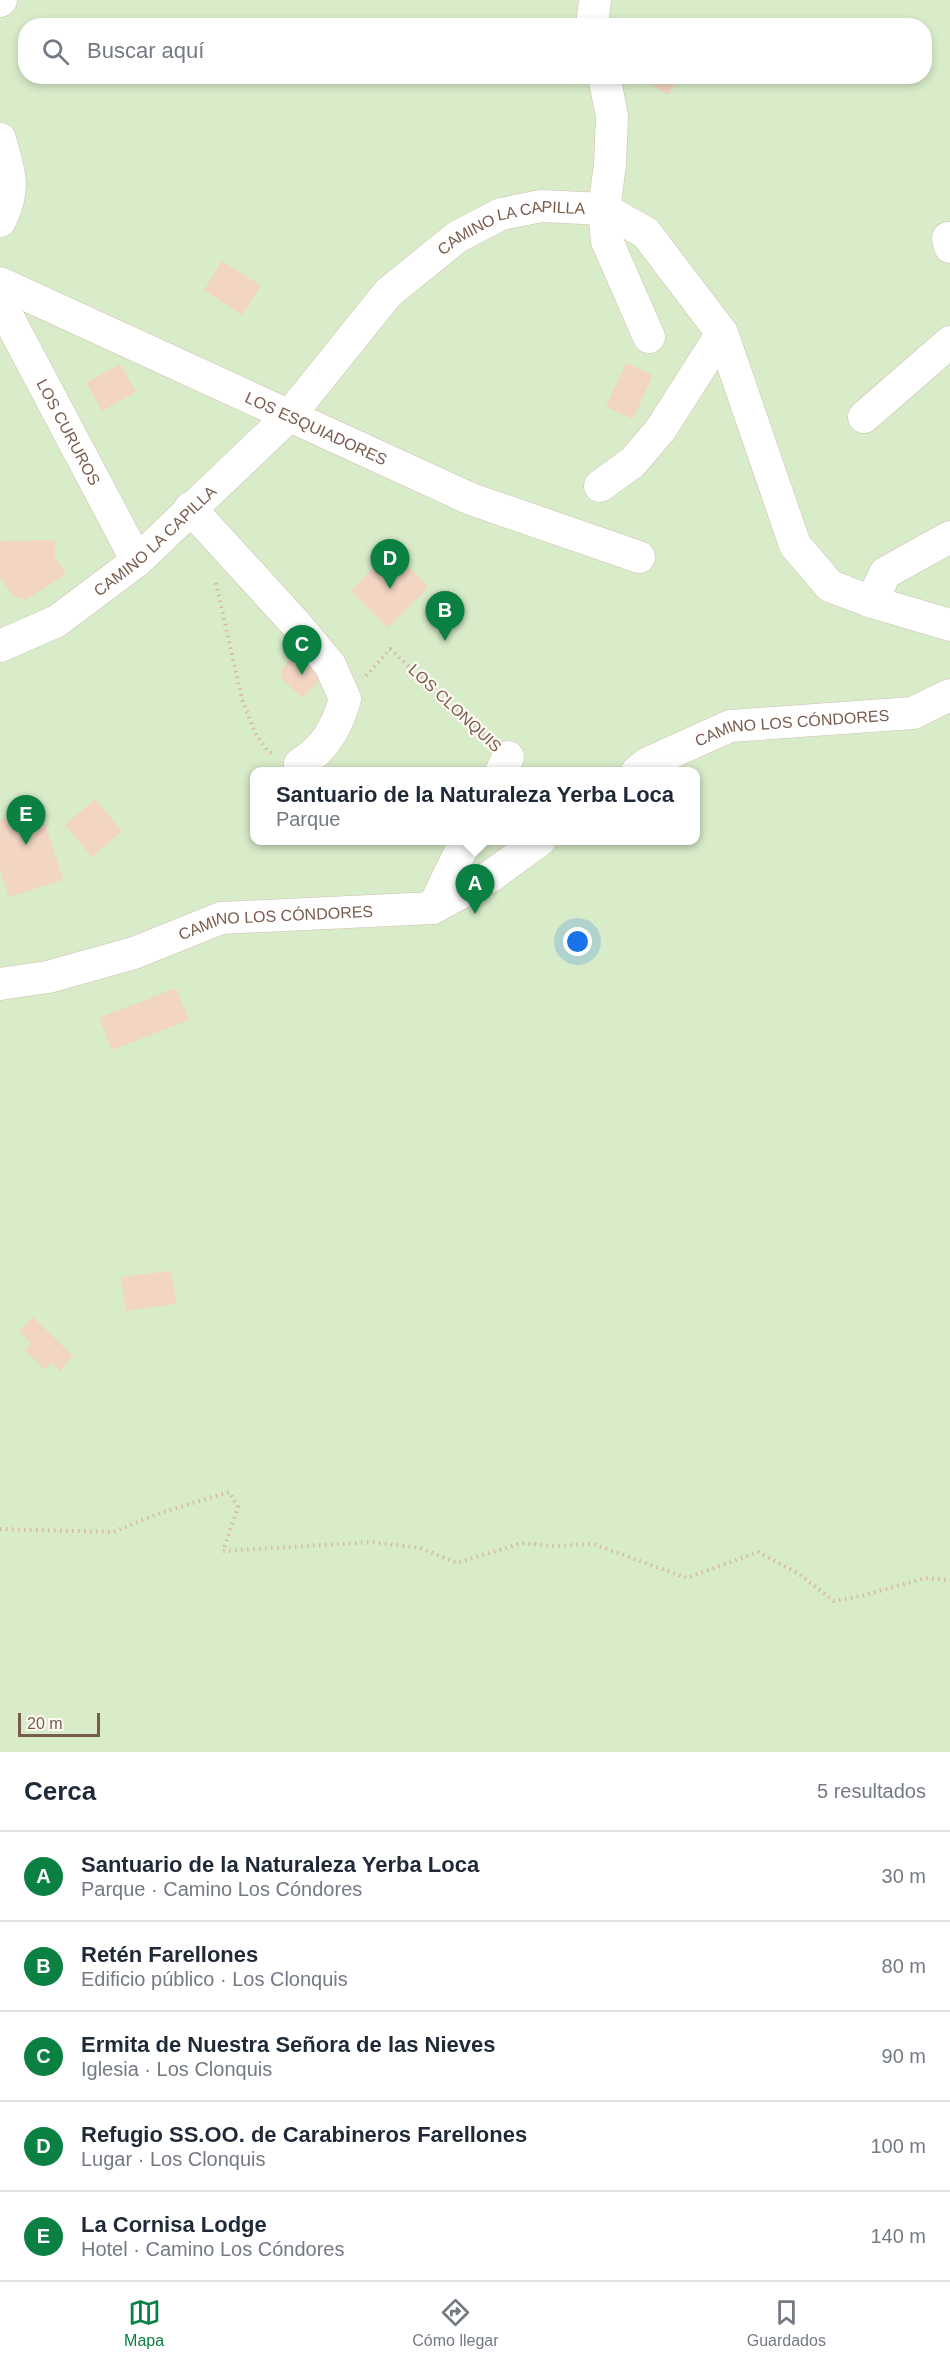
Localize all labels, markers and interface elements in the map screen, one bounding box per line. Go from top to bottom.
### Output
search box [18,18,932,84]
icon: search [39,35,72,68]
text: Buscar aquí [87,38,204,63]
street label: CAMINO LA CAPILLA [434,197,586,258]
street label: LOS CURUROS [34,376,104,488]
street label: LOS ESQUIADORES [243,388,390,468]
street label: CAMINO LA CAPILLA [90,482,219,599]
pin: D [370,540,410,589]
pin: B [426,592,464,641]
pin: C [282,626,322,675]
street label: LOS CLONQUIS [405,661,505,755]
street label: CAMINO LOS CÓNDORES [692,706,890,749]
popup [250,767,700,845]
text: Santuario de la Naturaleza Yerba Loca [276,782,674,807]
pin: E [6,796,46,845]
text: Parque [276,808,340,830]
pin: A [456,864,494,914]
street label: CAMINO LOS CÓNDORES [176,902,373,943]
your location [563,927,592,956]
scale bar [18,1710,100,1738]
text: 20 m [27,1715,63,1732]
text: Cerca [24,1776,96,1806]
text: 5 resultados [817,1780,926,1802]
text: Santuario de la Naturaleza Yerba Loca [81,1852,479,1877]
text: A [36,1865,51,1887]
text: 30 m [882,1865,926,1887]
text: Parque · Camino Los Cóndores [81,1878,362,1900]
text: Retén Farellones [81,1942,258,1967]
text: B [36,1955,51,1977]
text: 80 m [882,1955,926,1977]
text: Edificio público · Los Clonquis [81,1968,348,1990]
text: Ermita de Nuestra Señora de las Nieves [81,2032,496,2057]
text: C [36,2045,51,2067]
text: 90 m [882,2045,926,2067]
text: Iglesia · Los Clonquis [81,2058,272,2080]
text: Refugio SS.OO. de Carabineros Farellones [81,2122,527,2147]
text: D [36,2135,51,2157]
text: 100 m [870,2135,926,2157]
text: Lugar · Los Clonquis [81,2148,266,2170]
text: La Cornisa Lodge [81,2212,267,2237]
text: E [37,2225,50,2247]
text: 140 m [870,2225,926,2247]
text: Hotel · Camino Los Cóndores [81,2238,344,2260]
tab: Mapa [124,2296,164,2350]
tab: Cómo llegar [412,2296,499,2350]
tab: Guardados [747,2296,826,2350]

